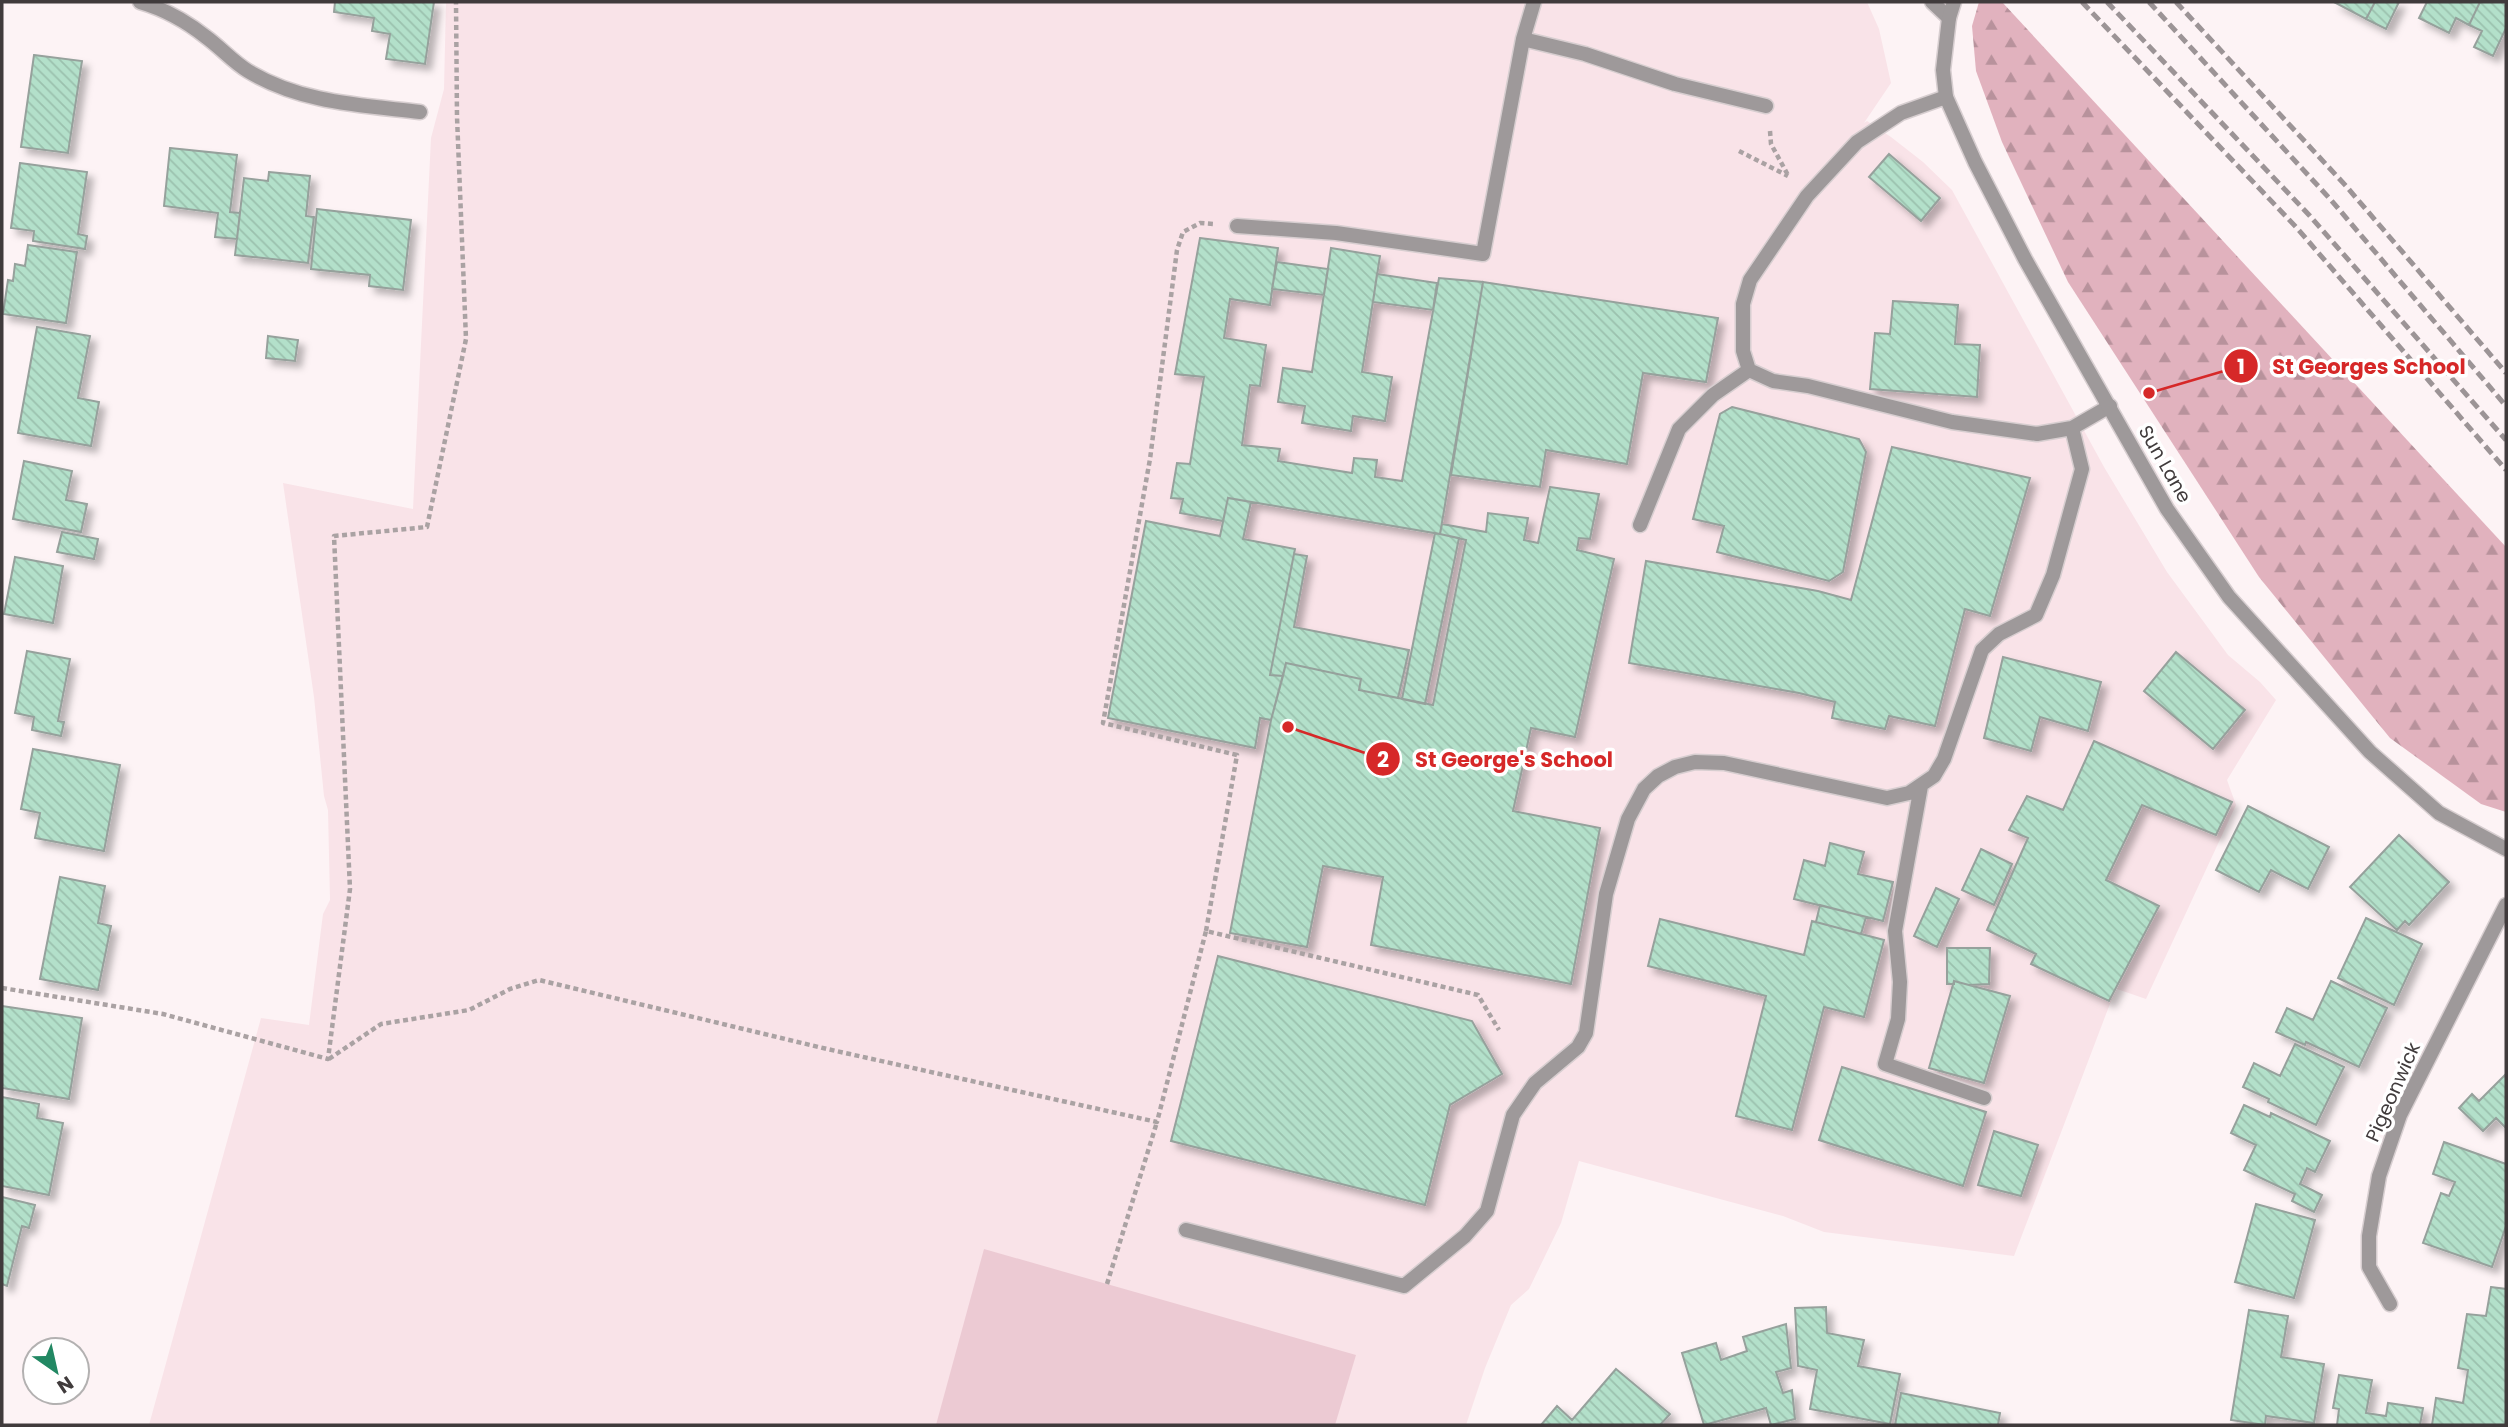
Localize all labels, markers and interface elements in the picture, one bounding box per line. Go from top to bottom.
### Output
callout: St Georges School [2224,345,2480,387]
text: 1 [2237,352,2245,381]
text: St Georges School [2272,352,2466,381]
street label: Sun Lane [2132,420,2198,508]
callout: St George's School [1366,738,1627,780]
text: 2 [1377,745,1389,774]
text: St George's School [1415,745,1613,774]
street label: Pigeonwick [2359,1038,2427,1146]
north arrow [21,1336,91,1406]
text: N [52,1369,79,1400]

